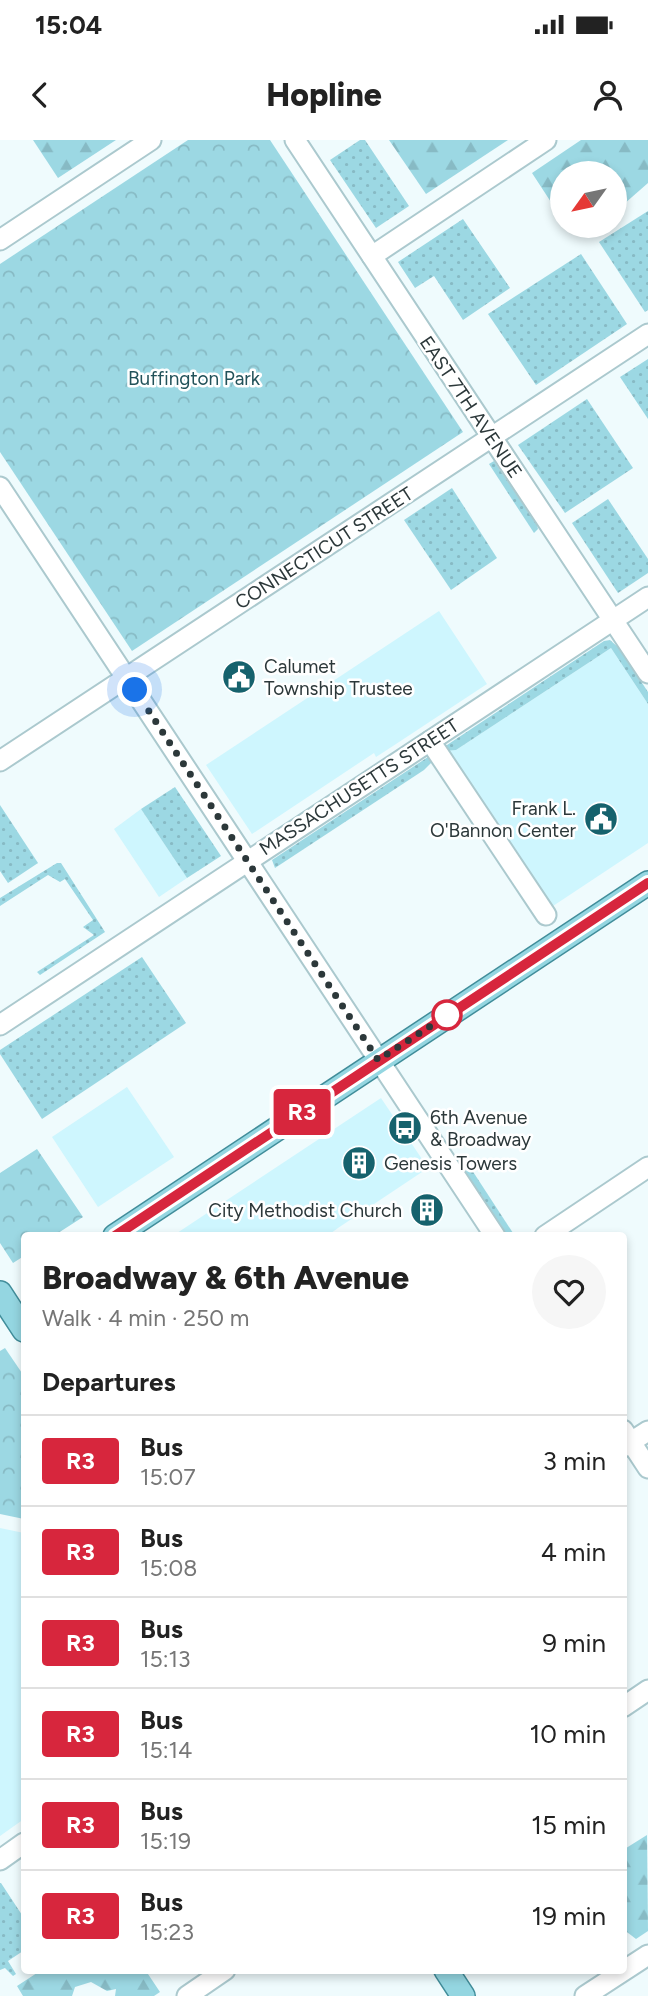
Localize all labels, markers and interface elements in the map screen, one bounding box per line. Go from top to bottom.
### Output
text: 15:04 [35,9,102,41]
icon: back [21,76,59,114]
text: Hopline [266,76,382,114]
icon: person [589,76,627,114]
north arrow [550,161,626,238]
map controls [550,161,627,238]
street label: EAST 7TH AVENUE [415,332,527,482]
park label: Buffington Park [128,367,261,390]
street label: CONNECTICUT STREET [231,482,418,614]
place label: Calumet Township Trustee [264,655,413,700]
public building icon: Calumet Township Trustee [220,658,258,696]
your location [117,672,152,707]
street label: MASSACHUSETTS STREET [255,714,464,860]
place label: Frank L. O'Bannon Center [430,797,577,842]
public building icon: Frank L. O'Bannon Center [582,800,620,838]
unlabelled marker [432,1000,462,1030]
line badge: R3 [270,1089,334,1135]
text: R3 [288,1097,316,1126]
place label: 6th Avenue & Broadway [430,1106,531,1151]
bus stop icon: 6th Avenue & Broadway [386,1109,424,1147]
building icon: Genesis Towers [340,1144,378,1182]
place label: Genesis Towers [384,1152,517,1175]
building icon: City Methodist Church [408,1191,446,1229]
place label: City Methodist Church [208,1199,402,1222]
button: heart [532,1255,606,1329]
text: Broadway & 6th Avenue [42,1258,409,1297]
text: Walk · 4 min · 250 m [42,1304,249,1332]
text: Departures [42,1366,176,1398]
text: Bus [140,1431,183,1463]
text: 3 min [543,1445,606,1477]
text: R3 [66,1446,95,1475]
text: 15:07 [140,1463,196,1491]
text: Bus [140,1522,183,1554]
text: 4 min [541,1536,606,1568]
text: R3 [66,1537,95,1566]
text: 15:08 [140,1554,197,1582]
text: Bus [140,1613,183,1645]
text: 9 min [542,1627,606,1659]
text: R3 [66,1628,95,1657]
text: 15:13 [140,1645,191,1673]
text: Bus [140,1704,183,1736]
text: 10 min [530,1718,606,1750]
text: R3 [66,1719,95,1748]
text: 15:14 [140,1736,192,1764]
text: Bus [140,1795,183,1827]
text: 15 min [531,1809,606,1841]
text: R3 [66,1810,95,1839]
text: 15:19 [140,1827,191,1855]
text: Bus [140,1886,183,1918]
text: 19 min [531,1900,606,1932]
text: R3 [66,1901,95,1930]
text: 15:23 [140,1918,194,1946]

